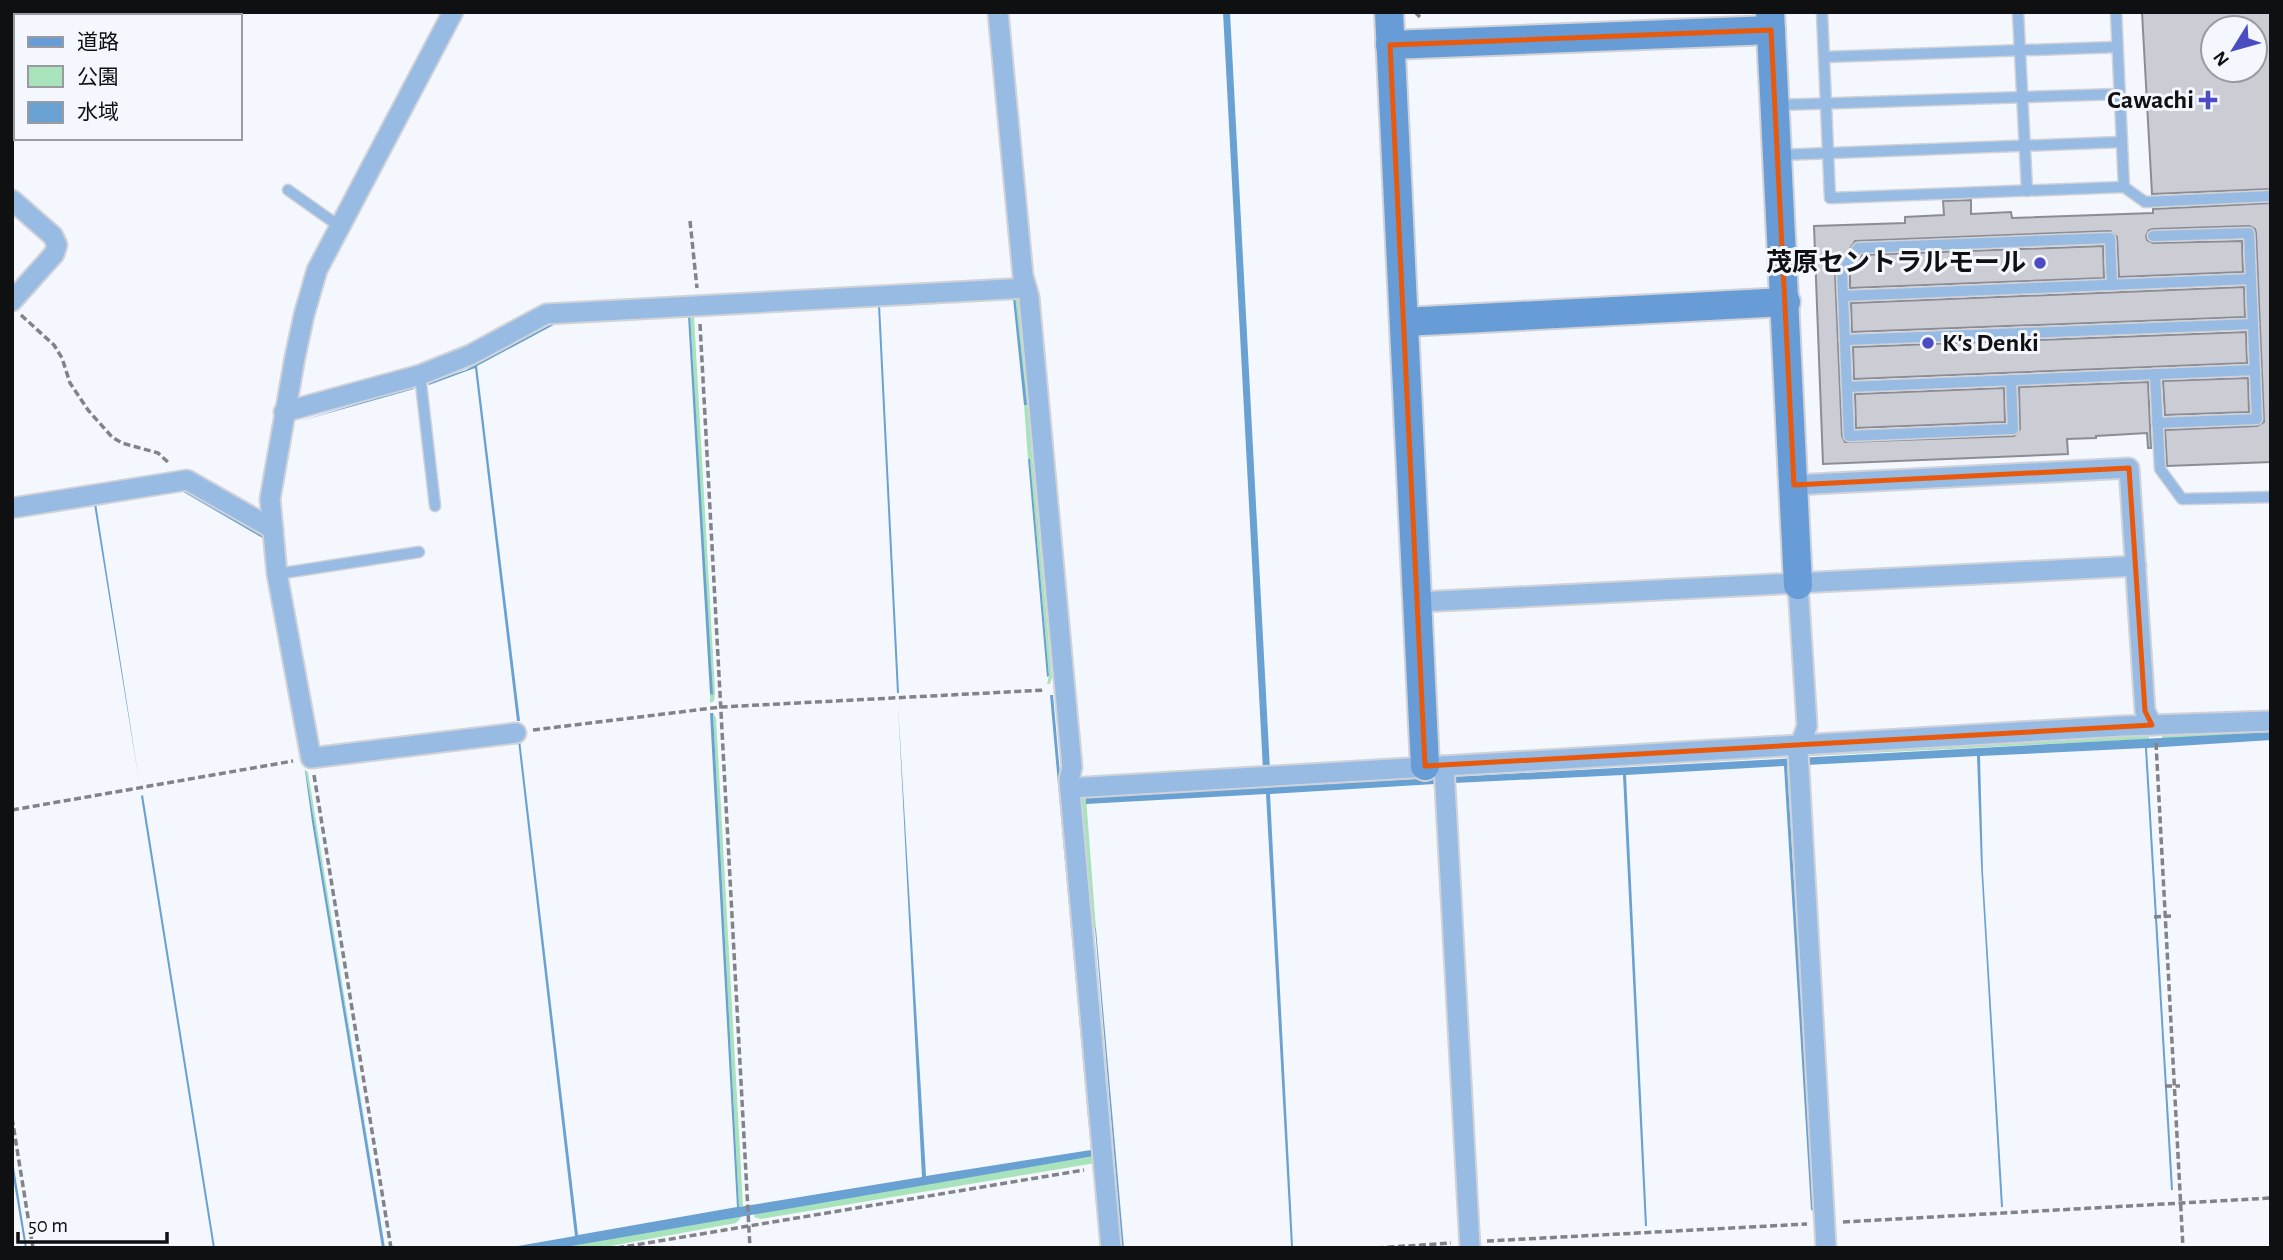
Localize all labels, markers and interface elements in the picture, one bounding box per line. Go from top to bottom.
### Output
legend [14,14,242,140]
north arrow [2199,14,2269,84]
text: 道路 [77,31,119,53]
text: N [2210,47,2233,69]
text: 公園 [77,67,119,88]
place label: Cawachi [2107,87,2194,113]
marker: Cawachi [2200,92,2216,108]
text: 水域 [77,101,119,123]
place label: 茂原セントラルモール [1766,248,2026,276]
marker: 茂原セントラルモール [2032,255,2048,271]
place label: K's Denki [1942,330,2039,356]
marker: K's Denki [1920,335,1936,351]
scale bar [18,1200,166,1244]
text: 50 m [28,1215,68,1236]

